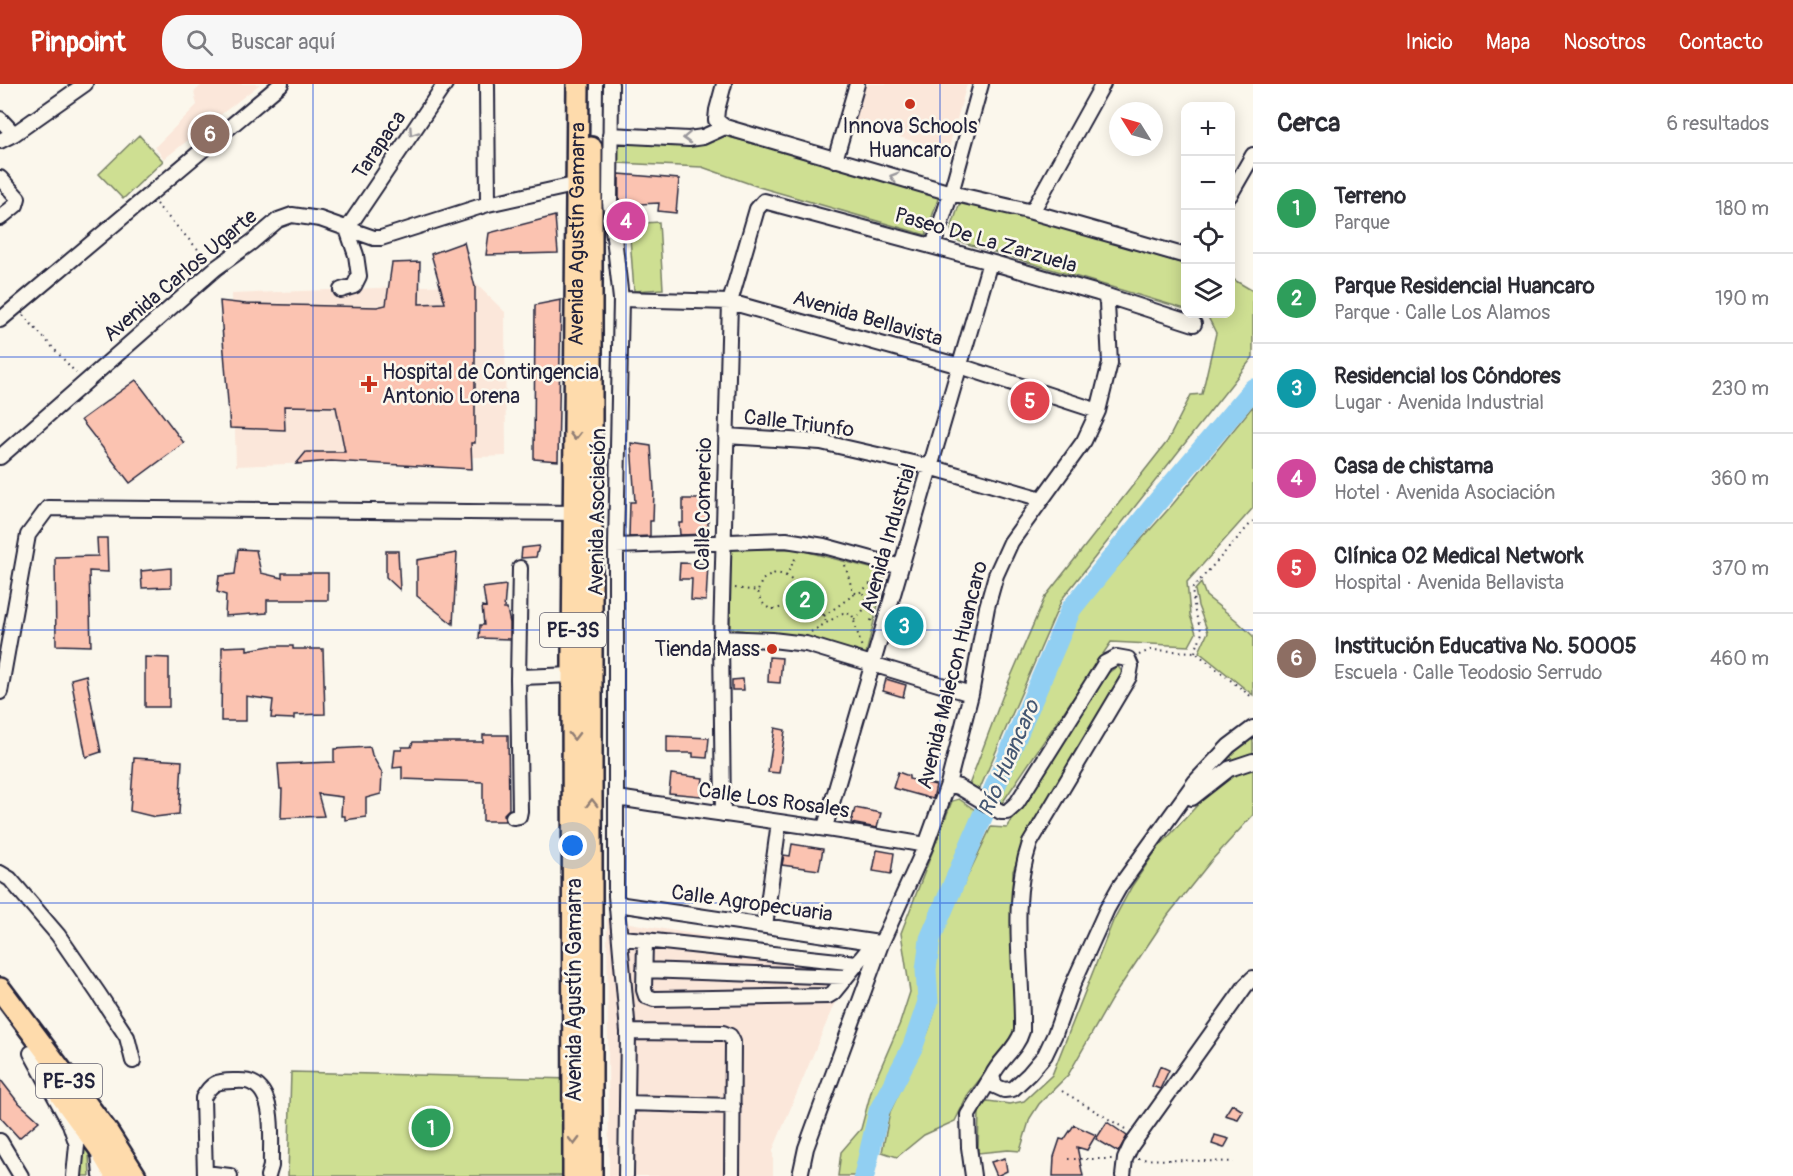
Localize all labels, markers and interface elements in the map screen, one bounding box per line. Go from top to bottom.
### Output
search box [162,15,582,69]
text: Pinpoint [30,25,126,60]
icon: search [183,26,216,59]
text: Buscar aquí [231,28,336,56]
text: Inicio [1406,29,1453,56]
text: Mapa [1486,29,1530,56]
text: Nosotros [1563,29,1646,56]
text: Contacto [1679,29,1763,56]
marker: Innova Schools Huancaro [903,97,917,111]
north arrow [1109,102,1163,156]
map controls [1181,102,1235,318]
button: + [1181,102,1235,156]
street label: Tarapaca [347,106,412,185]
text: Cerca [1277,107,1340,139]
text: 6 resultados [1667,111,1769,136]
pin: 6 [190,112,230,156]
place label: Innova Schools Huancaro [843,113,978,164]
street label: Avenida Agustín Gamarra [563,122,592,346]
one-way arrow [409,126,420,137]
one-way arrow [683,131,692,144]
button: − [1181,156,1235,210]
one-way arrow [890,172,900,184]
text: Terreno [1334,182,1406,210]
text: 1 [1293,196,1300,221]
text: 180 m [1715,196,1769,221]
pin: 4 [606,198,646,244]
street label: Paseo De La Zarzuela [892,202,1080,279]
street label: Avenida Carlos Ugarte [98,203,263,348]
button: locate [1181,210,1235,264]
text: Parque [1334,210,1390,235]
button: layers [1181,264,1235,318]
text: Parque Residencial Huancaro [1334,272,1595,300]
street label: Avenida Bellavista [790,284,946,353]
text: 2 [1291,286,1302,311]
text: 190 m [1715,286,1769,311]
text: Parque · Calle Los Alamos [1334,300,1550,325]
place label: Hospital de Contingencia Antonio Lorena [382,359,599,410]
text: Residencial los Cóndores [1334,362,1561,390]
marker: Hospital de Contingencia Antonio Lorena [360,375,378,393]
text: 3 [1291,376,1302,401]
text: 230 m [1712,376,1769,401]
pin: 5 [1010,378,1050,424]
text: Lugar · Avenida Industrial [1334,390,1544,415]
street label: Calle Triunfo [742,403,856,444]
street label: Avenida Asociación [583,428,612,596]
one-way arrow [569,432,581,441]
street label: Calle Comercio [689,437,718,571]
text: Casa de chistama [1334,452,1494,480]
street label: Avenida Industrial [854,460,923,616]
text: 4 [1291,466,1302,491]
text: 360 m [1710,466,1769,491]
text: Hotel · Avenida Asociación [1334,480,1555,505]
text: Clínica O2 Medical Network [1334,542,1584,570]
text: 5 [1291,556,1302,581]
text: 370 m [1712,556,1769,581]
street label: Avenida Malecon Huancaro [911,558,994,792]
text: Hospital · Avenida Bellavista [1334,570,1564,595]
pin: 2 [786,578,824,622]
pin: 3 [884,604,924,648]
road number: PE-3S [540,613,606,647]
text: Institución Educativa No. 50005 [1334,632,1637,660]
place label: Tienda Mass [655,636,761,663]
marker: Tienda Mass [765,642,779,656]
text: 6 [1291,646,1302,671]
text: 460 m [1710,646,1769,671]
text: Escuela · Calle Teodosio Serrudo [1334,660,1602,685]
water label: Río Huancaro [972,694,1047,821]
one-way arrow [568,732,580,741]
street label: Calle Los Rosales [697,777,852,825]
one-way arrow [586,798,598,807]
your location [558,831,587,860]
street label: Avenida Agustín Gamarra [561,878,588,1102]
street label: Calle Agropecuaria [670,879,834,928]
road number: PE-3S [36,1064,102,1098]
pin: 1 [412,1106,450,1150]
one-way arrow [568,1137,580,1146]

